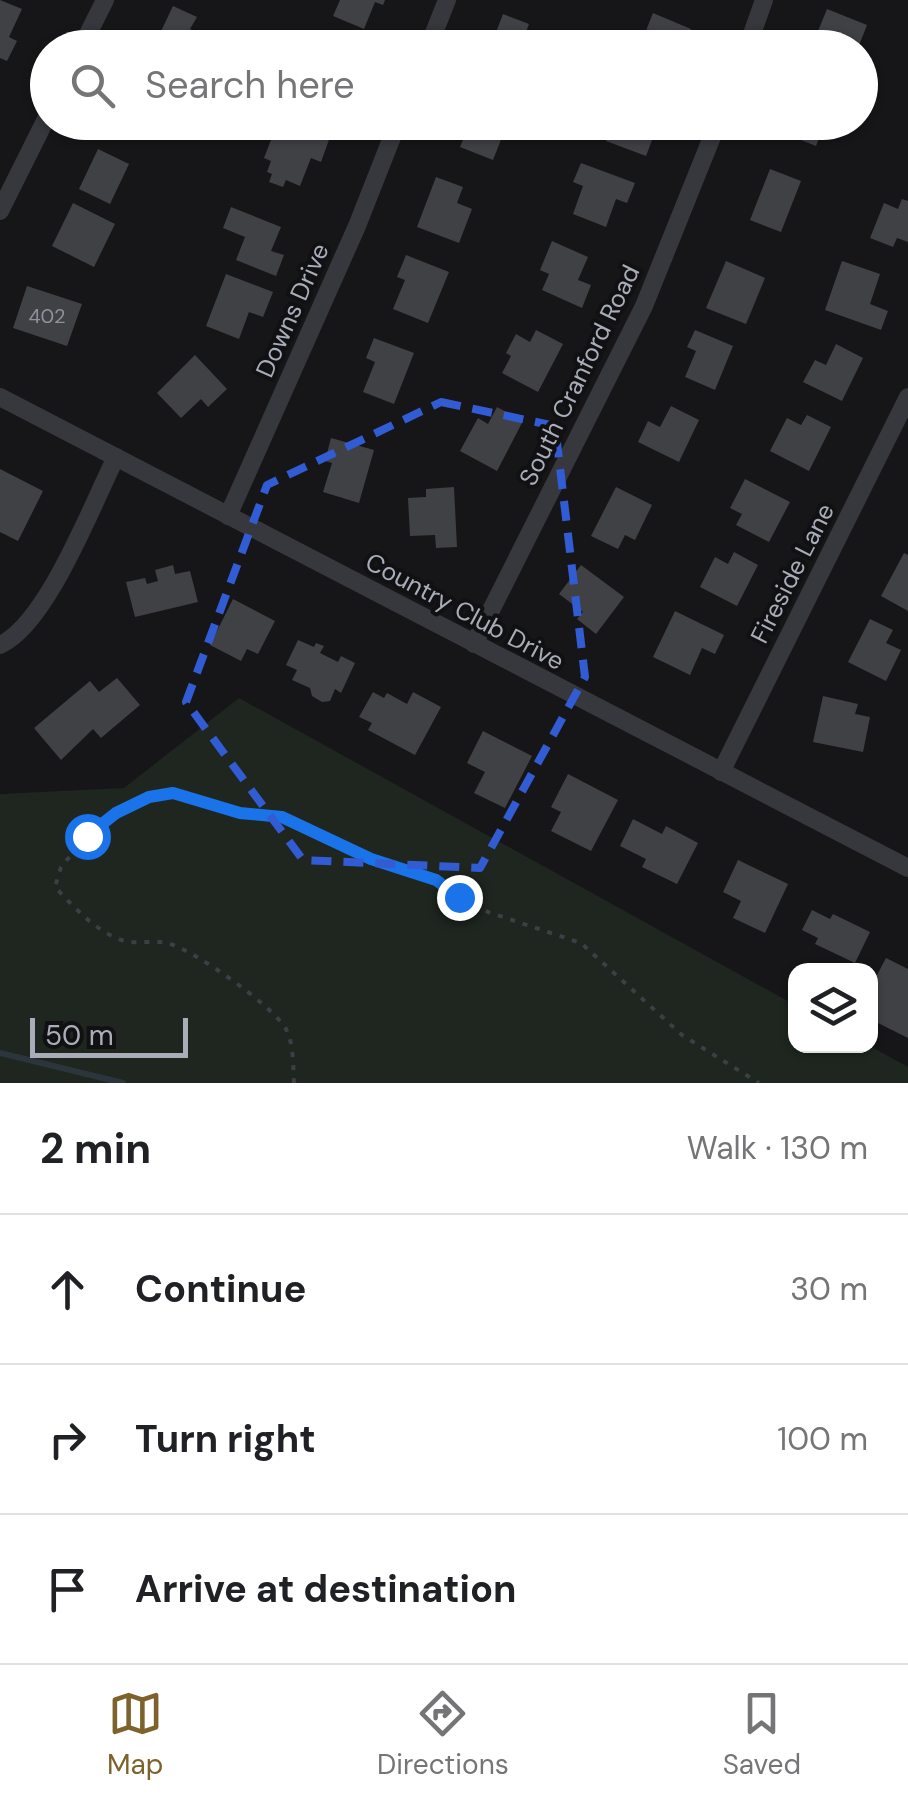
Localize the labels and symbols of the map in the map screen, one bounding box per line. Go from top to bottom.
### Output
street label: Downs Drive [248,238,337,382]
street label: South Cranford Road [512,259,647,491]
house number: 402 [28,303,66,329]
street label: Fireside Lane [743,498,842,649]
street label: Country Club Drive [360,545,570,678]
route start [65,814,111,860]
route end [437,875,483,921]
scale bar [30,1013,188,1058]

